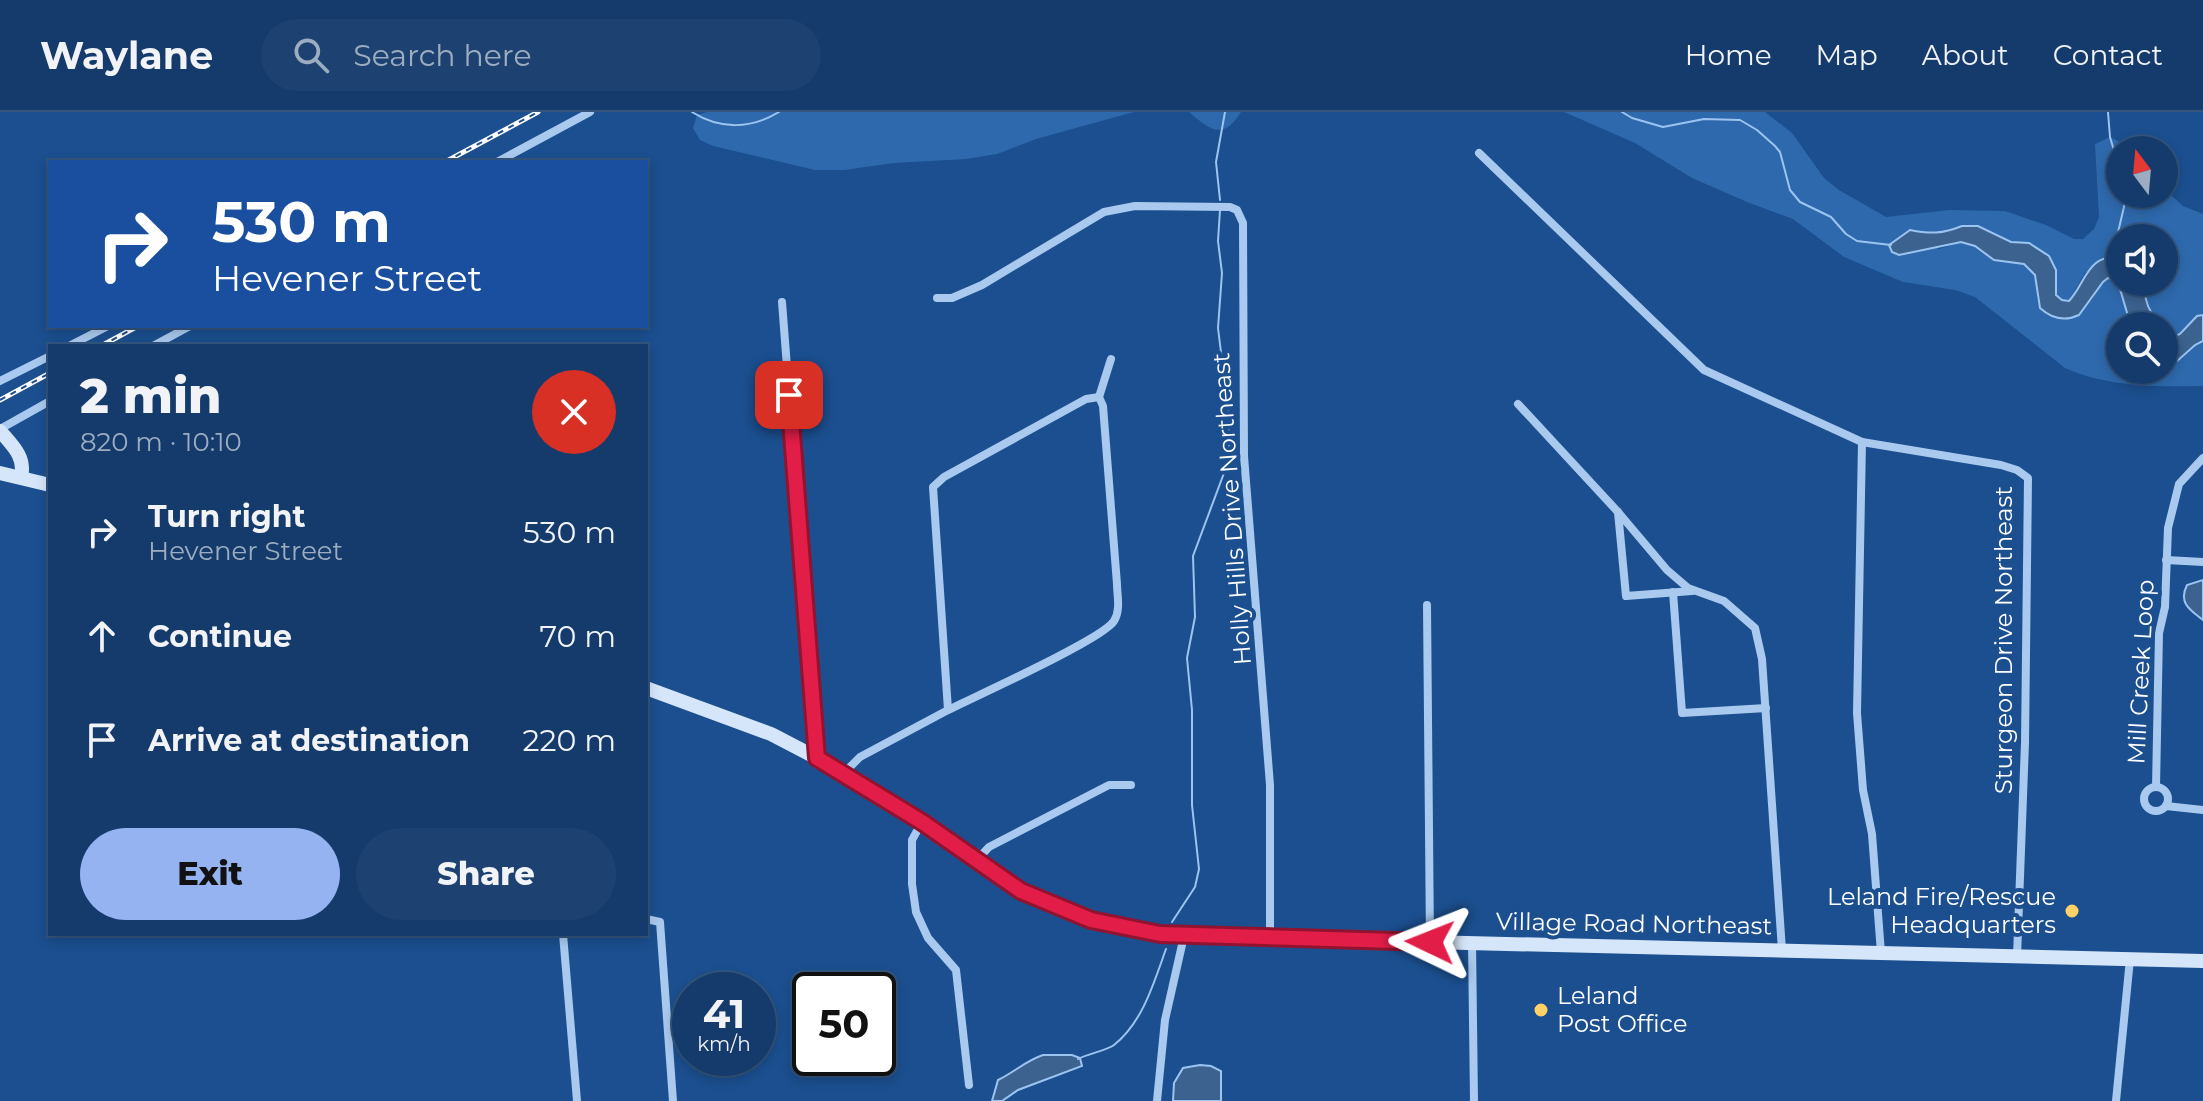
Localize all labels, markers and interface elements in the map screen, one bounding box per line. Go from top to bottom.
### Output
search box [261,19,821,91]
text: Waylane [40,32,213,79]
icon: search [289,33,333,77]
text: Search here [353,37,532,74]
text: Home [1685,38,1772,72]
text: Map [1816,38,1878,72]
text: About [1922,38,2009,72]
text: Contact [2053,38,2163,72]
north arrow [2106,136,2178,208]
map controls [2106,136,2178,384]
text: 530 m [212,188,391,256]
icon: right [80,192,184,296]
button: sound [2106,224,2178,296]
text: Hevener Street [212,256,482,300]
button: search [2106,312,2178,384]
street label: Holly Hills Drive Northeast [1206,352,1257,666]
pin [755,361,823,429]
text: 2 min [80,367,221,425]
button: close [532,370,616,454]
icon: arrive [767,373,811,417]
text: 820 m · 10:10 [80,426,242,458]
street label: Sturgeon Drive Northeast [1989,486,2018,794]
text: Turn right [148,498,305,535]
icon: right [80,510,124,554]
text: 530 m [523,514,616,551]
text: Hevener Street [148,535,343,567]
street label: Mill Creek Loop [2121,579,2160,765]
icon: ahead [80,614,124,658]
text: Continue [148,618,292,655]
text: 70 m [539,618,616,655]
icon: arrive [80,718,124,762]
text: Arrive at destination [148,722,470,759]
text: 220 m [522,722,616,759]
button: Exit [80,828,340,920]
button: Share [356,828,616,920]
place label: Leland Fire/Rescue Headquarters [1827,882,2056,939]
position arrow [1388,900,1472,984]
marker: Leland Fire/Rescue Headquarters [2063,902,2081,920]
street label: Village Road Northeast [1496,907,1773,940]
speed limit sign: 50 [792,972,896,1076]
place label: Leland Post Office [1557,981,1687,1038]
text: 41 [703,989,745,1038]
marker: Leland Post Office [1532,1001,1550,1019]
text: km/h [697,1032,751,1056]

